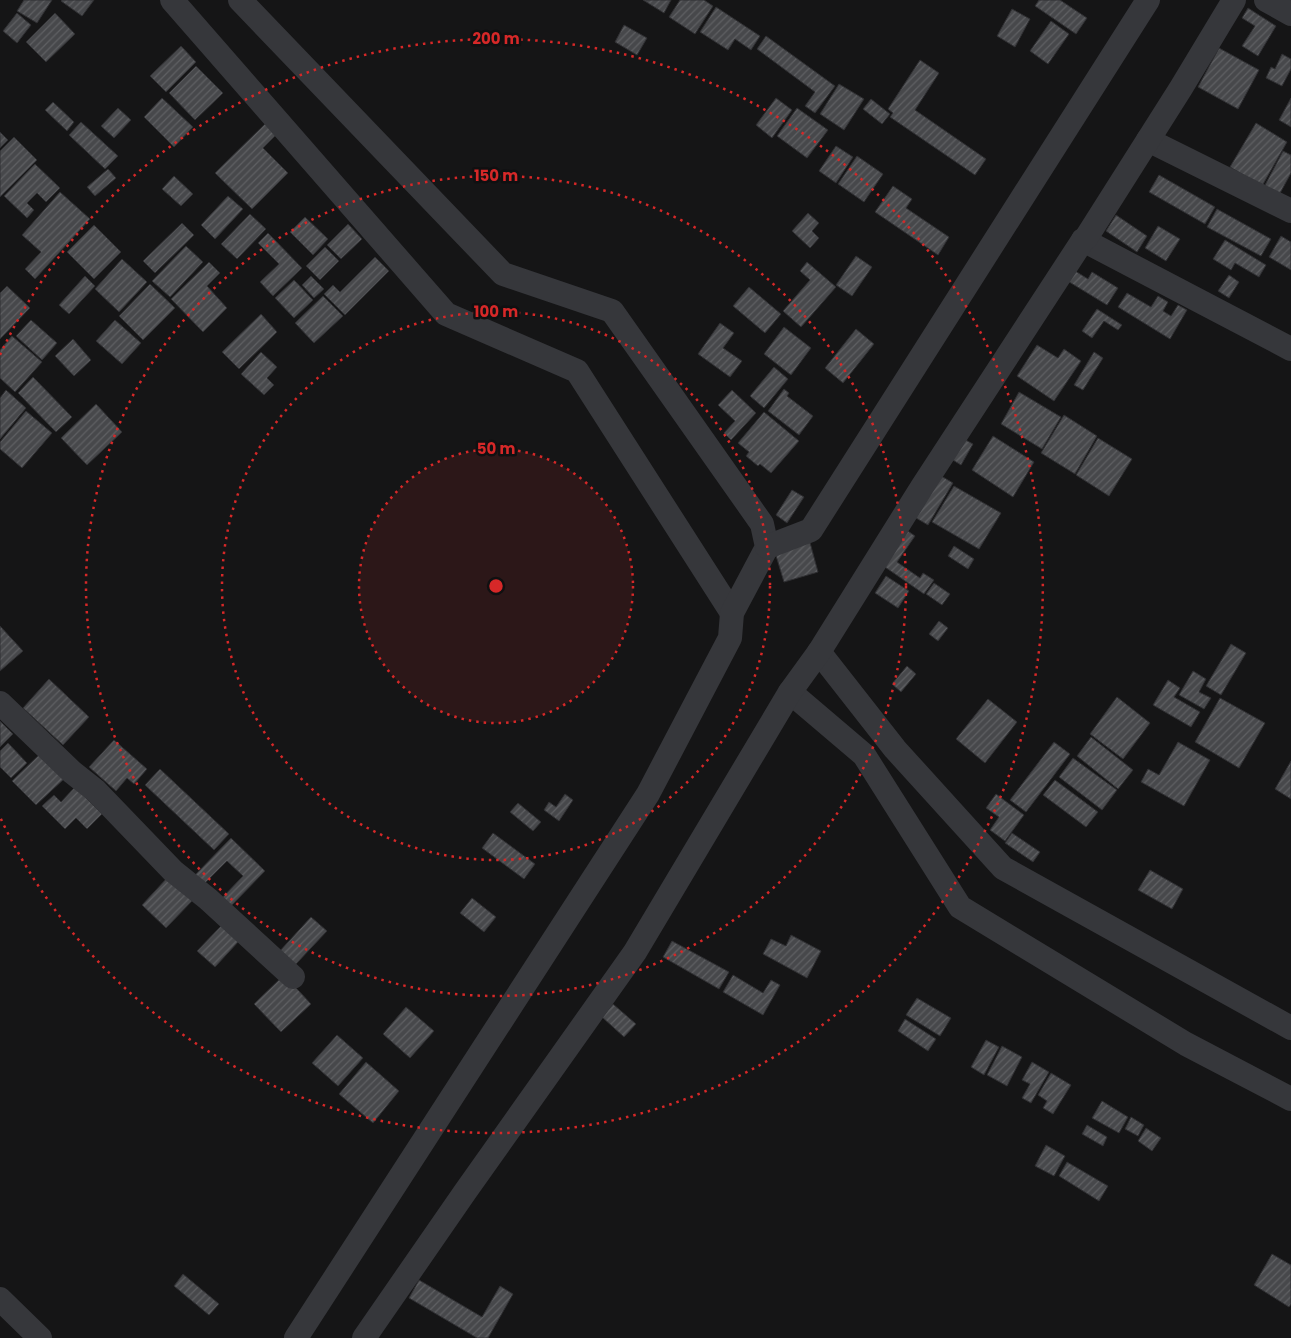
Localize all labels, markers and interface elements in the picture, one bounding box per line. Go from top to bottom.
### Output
text: 200 m [472,28,520,49]
text: 150 m [474,165,518,186]
text: 100 m [474,301,518,322]
text: 50 m [477,438,515,459]
centre of rings [487,577,505,595]

